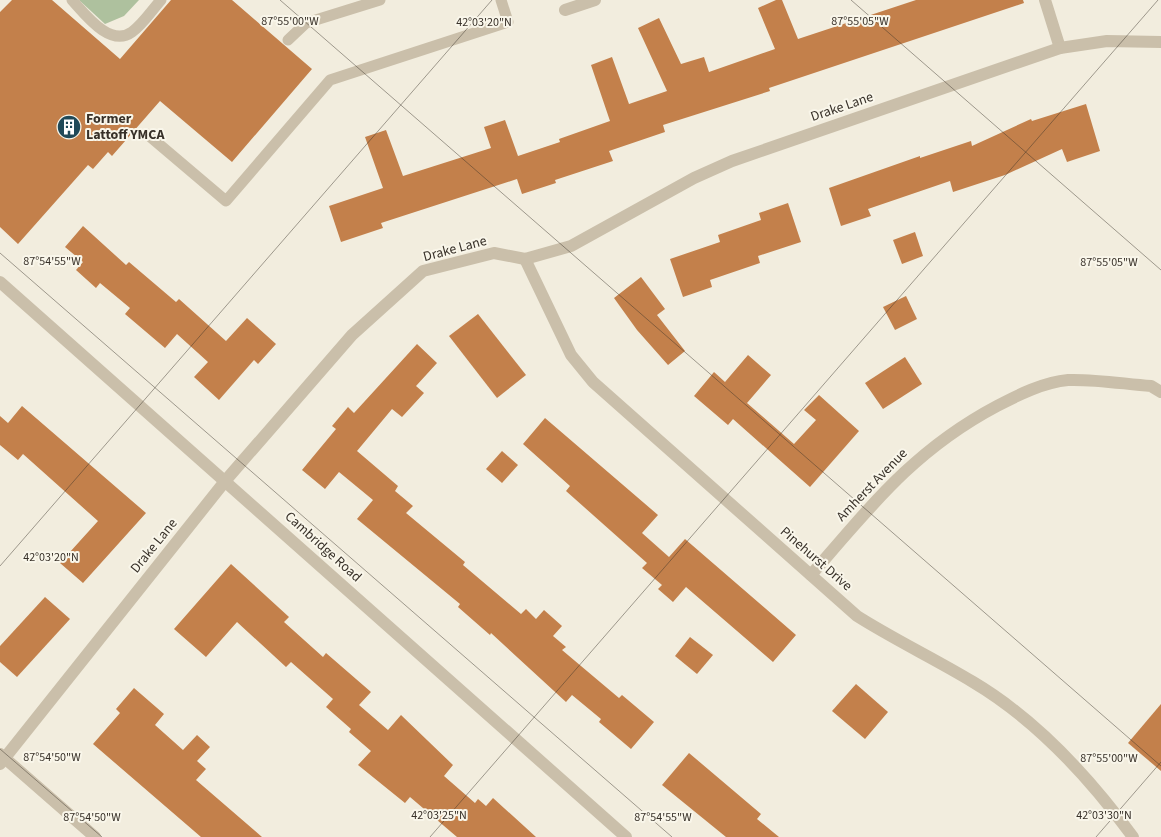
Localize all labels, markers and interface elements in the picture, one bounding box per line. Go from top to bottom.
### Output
text: 87°55'00"W [261,13,319,30]
text: 87°55'05"W [831,13,889,30]
text: 42°03'20"N [456,14,512,31]
street label: Drake Lane [808,87,876,127]
place label: Former Lattoff YMCA [86,109,165,145]
building icon: Former Lattoff YMCA [56,114,82,140]
street label: Drake Lane [421,231,489,267]
text: 87°54'55"W [23,253,81,270]
text: 87°55'05"W [1080,254,1138,271]
street label: Amherst Avenue [832,444,912,526]
street label: Cambridge Road [280,507,366,587]
street label: Drake Lane [126,514,182,578]
street label: Pinehurst Drive [776,522,856,596]
text: 42°03'20"N [23,549,79,566]
text: 87°54'50"W [23,749,81,766]
text: 87°55'00"W [1080,750,1138,767]
text: 42°03'25"N [411,807,467,824]
text: 42°03'30"N [1076,807,1132,824]
text: 87°54'50"W [63,809,121,826]
text: 87°54'55"W [634,809,692,826]

